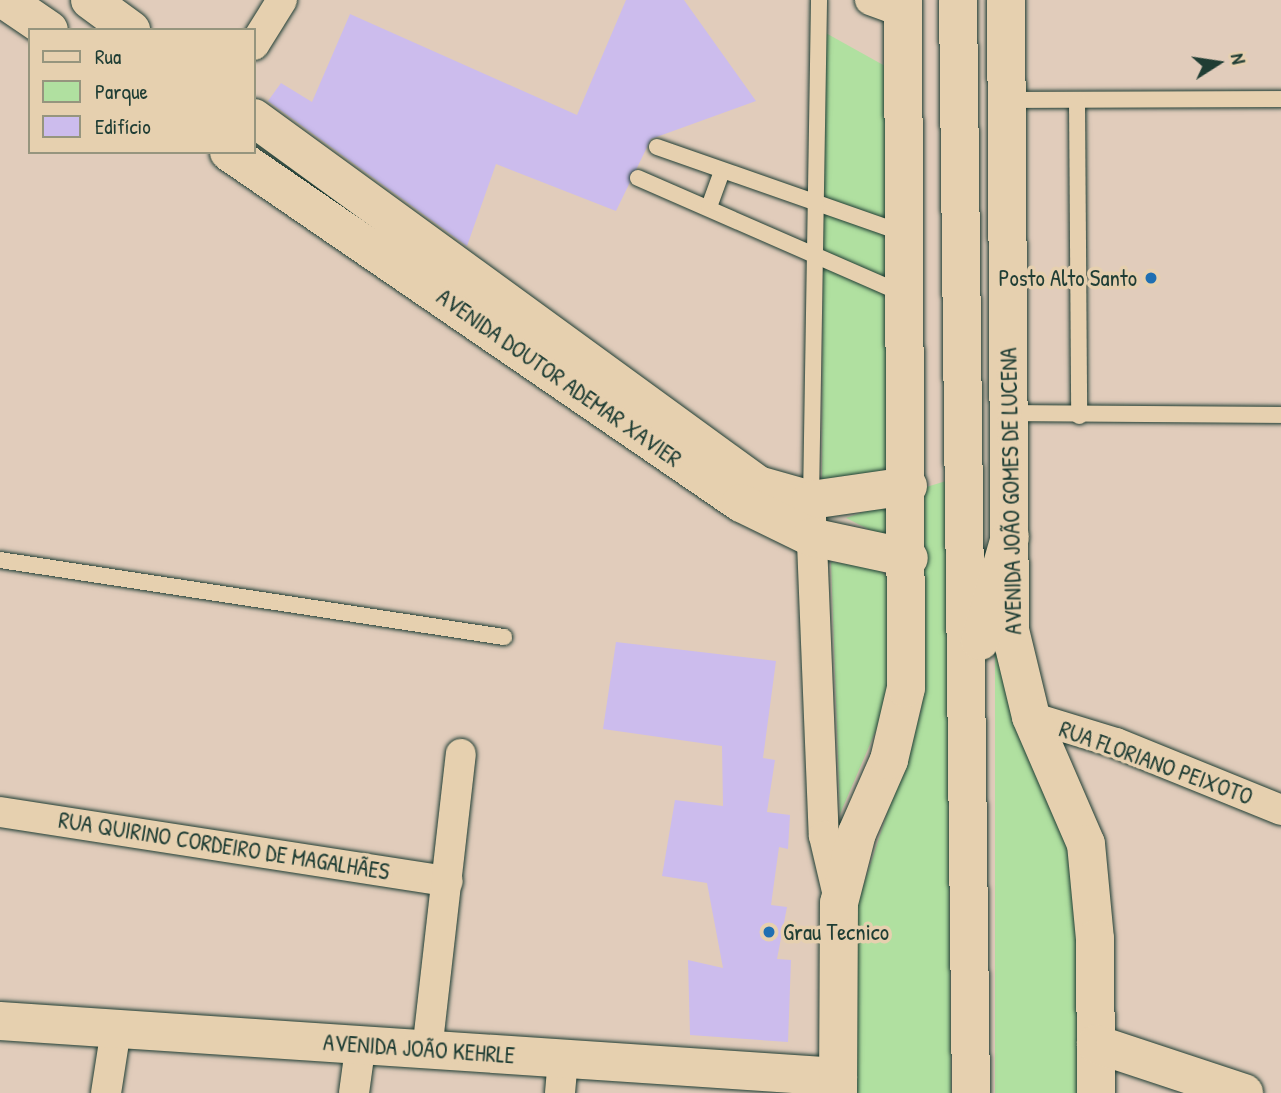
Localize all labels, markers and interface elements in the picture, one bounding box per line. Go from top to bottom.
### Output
legend [28,28,256,154]
north arrow [1183,28,1253,98]
text: Rua [95,42,121,71]
text: N [1225,51,1252,66]
text: Parque [95,77,148,106]
text: Edifício [95,112,151,141]
place label: Posto Alto Santo [998,264,1137,292]
marker: Posto Alto Santo [1143,270,1159,286]
street label: AVENIDA DOUTOR ADEMAR XAVIER [431,283,687,473]
street label: AVENIDA JOÃO GOMES DE LUCENA [995,347,1027,635]
street label: RUA FLORIANO PEIXOTO [1056,715,1256,811]
street label: RUA QUIRINO CORDEIRO DE MAGALHÃES [57,806,391,886]
place label: Grau Tecnico [783,918,889,946]
marker: Grau Tecnico [761,924,777,940]
street label: AVENIDA JOÃO KEHRLE [322,1029,516,1069]

